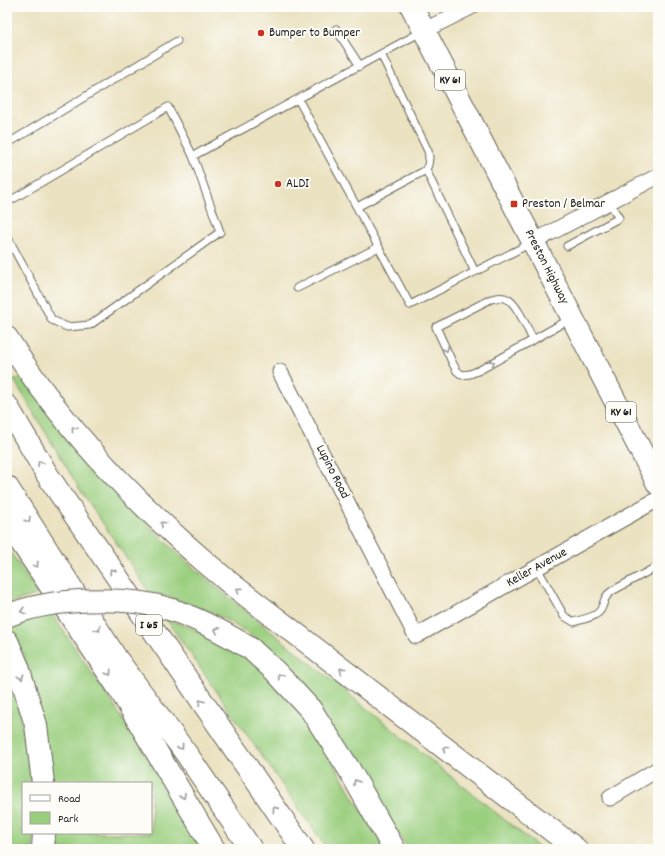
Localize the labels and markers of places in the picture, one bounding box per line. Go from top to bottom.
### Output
place label: Bumper to Bumper [269,24,360,43]
marker: Bumper to Bumper [256,28,266,38]
place label: ALDI [286,175,309,194]
marker: ALDI [273,179,283,189]
place label: Preston / Belmar [522,195,605,214]
marker: Preston / Belmar [509,199,519,209]

